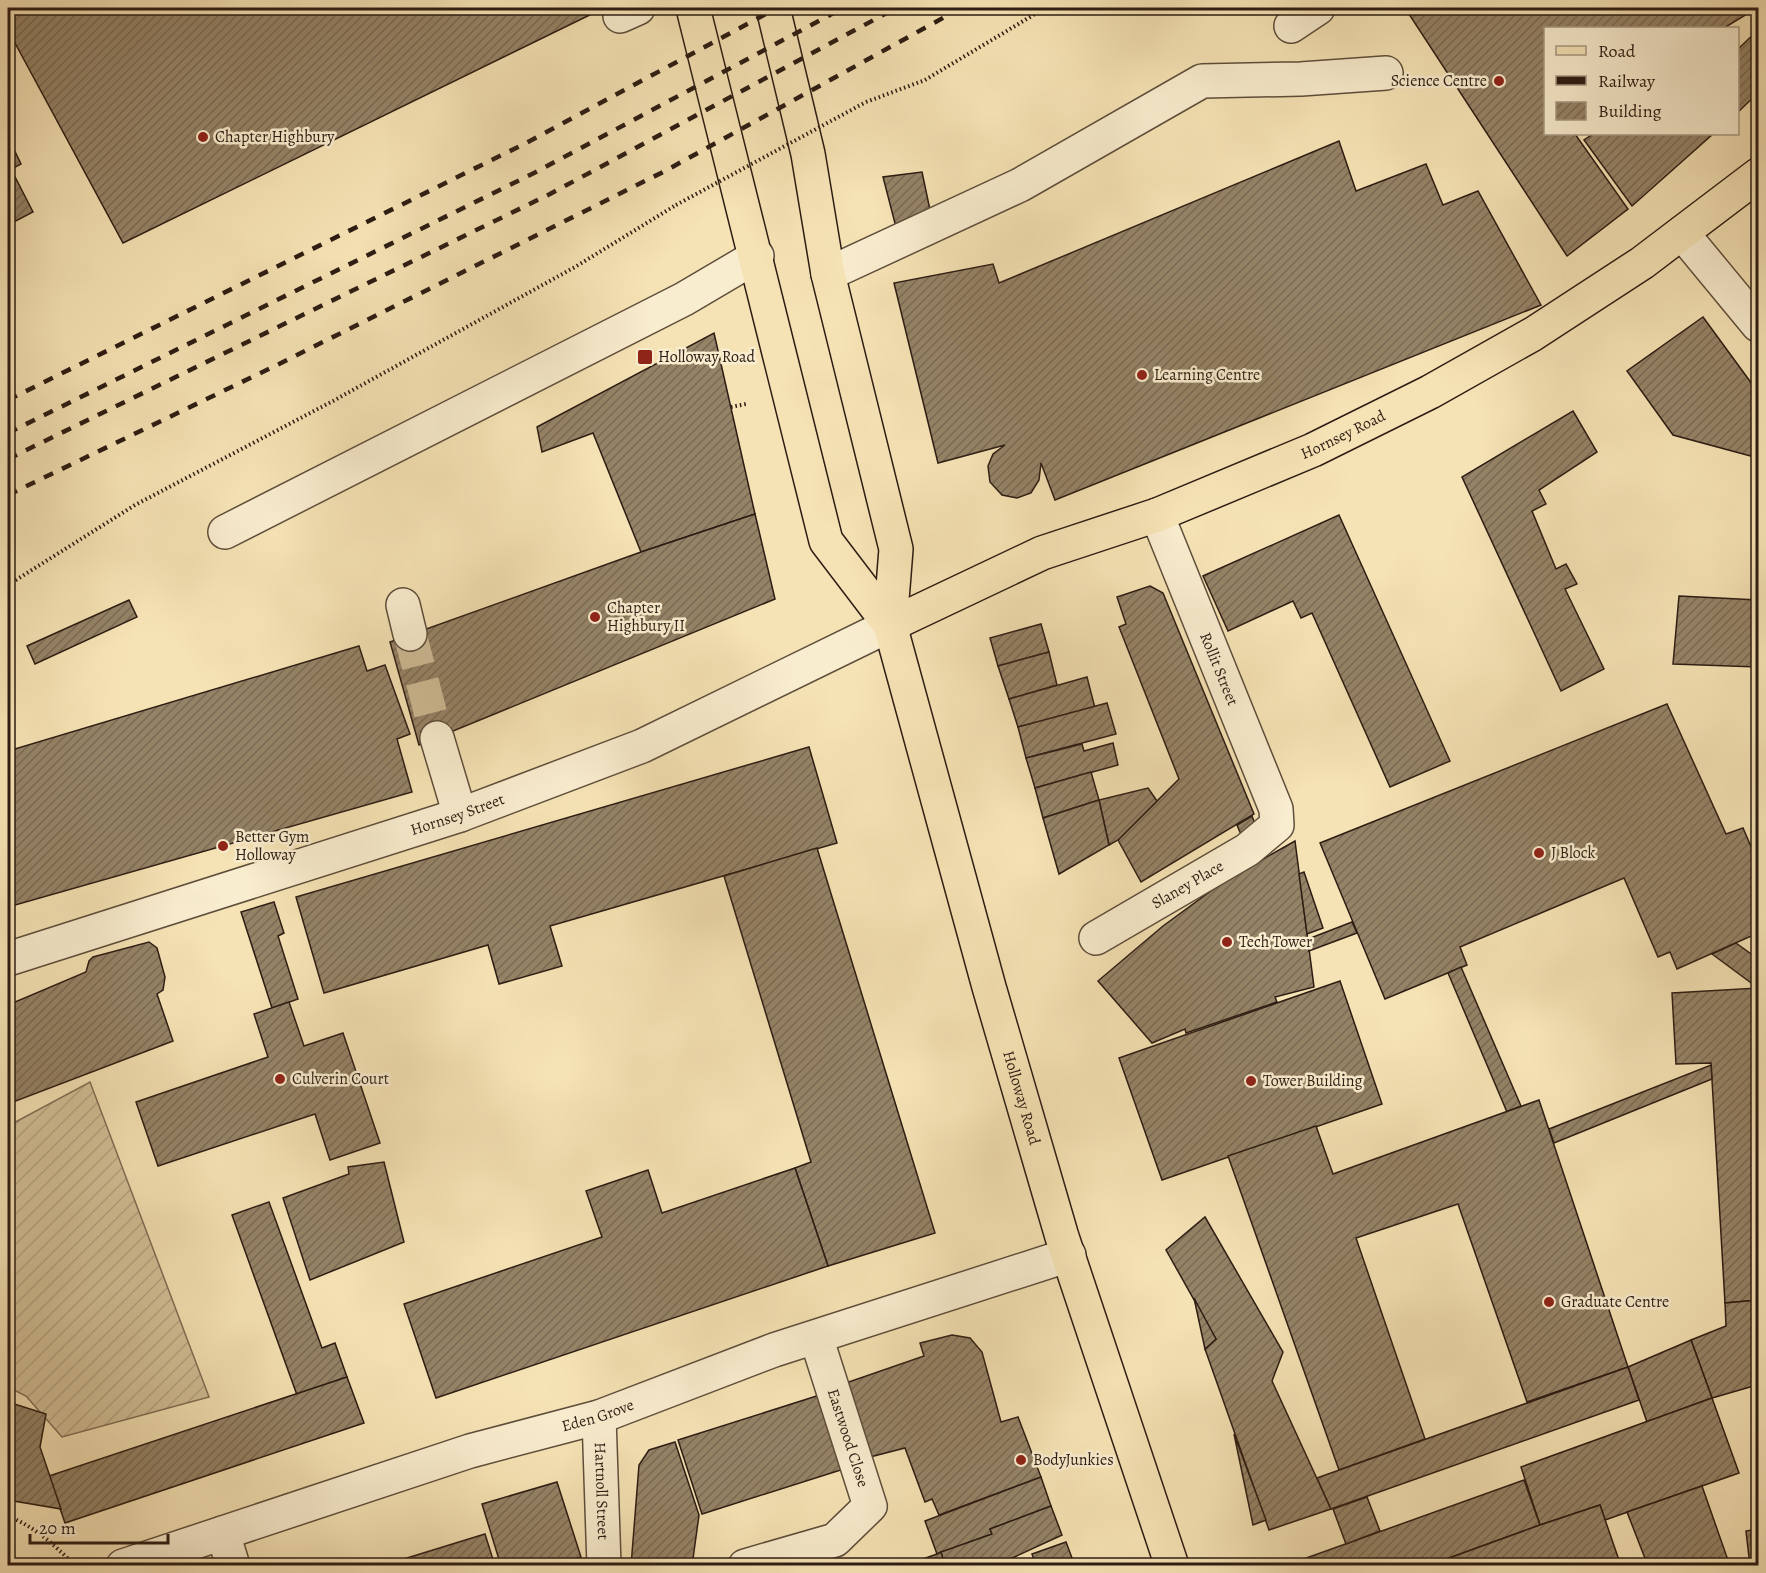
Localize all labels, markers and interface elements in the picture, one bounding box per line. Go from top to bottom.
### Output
legend [1544,27,1739,135]
text: Road [1598,39,1636,63]
text: Railway [1598,69,1656,93]
place label: Science Centre [1391,70,1487,92]
marker: Science Centre [1492,74,1506,88]
text: Building [1598,99,1662,123]
place label: Chapter Highbury [215,126,335,148]
marker: Chapter Highbury [196,130,210,144]
place label: Holloway Road [658,346,755,368]
marker: Holloway Road [636,348,654,366]
place label: Learning Centre [1154,364,1260,386]
marker: Learning Centre [1135,368,1149,382]
street label: Hornsey Road [1297,405,1390,465]
place label: Chapter Highbury II [607,597,685,637]
marker: Chapter Highbury II [588,610,602,624]
street label: Rollit Street [1194,629,1244,709]
street label: Hornsey Street [408,788,507,841]
place label: Better Gym Holloway [235,826,309,866]
marker: Better Gym Holloway [216,839,230,853]
place label: J Block [1551,842,1596,864]
marker: J Block [1532,846,1546,860]
street label: Slaney Place [1148,855,1228,914]
place label: Tech Tower [1239,931,1312,953]
marker: Tech Tower [1220,935,1234,949]
street label: Holloway Road [997,1048,1046,1148]
place label: Culverin Court [292,1068,389,1090]
place label: Tower Building [1263,1070,1363,1092]
marker: Culverin Court [273,1072,287,1086]
marker: Tower Building [1244,1074,1258,1088]
place label: Graduate Centre [1561,1291,1669,1313]
marker: Graduate Centre [1542,1295,1556,1309]
street label: Eastwood Close [822,1386,874,1490]
street label: Eden Grove [559,1394,637,1437]
street label: Hartnoll Street [589,1442,614,1540]
place label: BodyJunkies [1033,1449,1114,1471]
marker: BodyJunkies [1014,1453,1028,1467]
scale bar [30,1507,168,1545]
text: 20 m [39,1516,76,1540]

